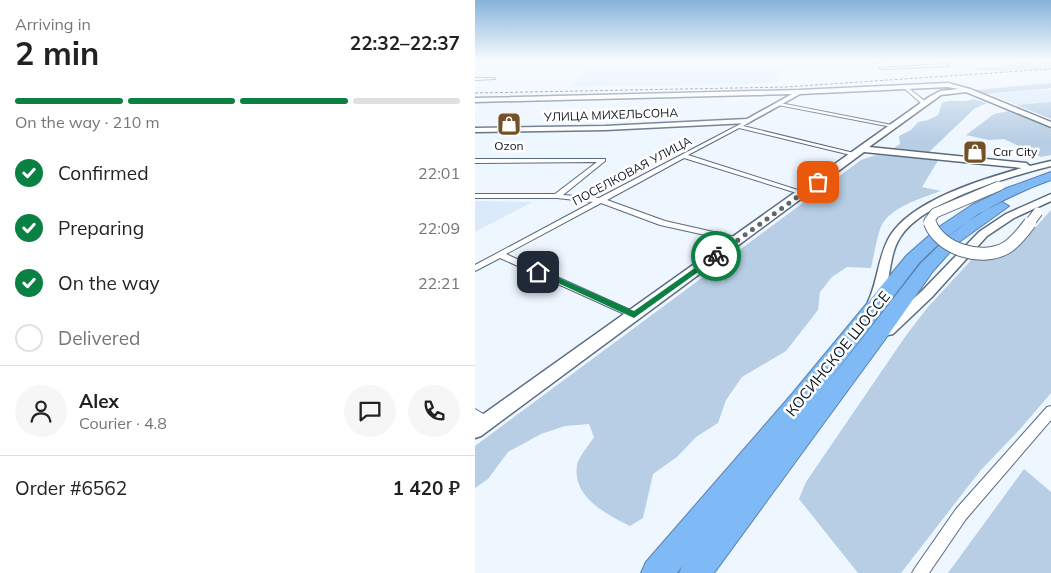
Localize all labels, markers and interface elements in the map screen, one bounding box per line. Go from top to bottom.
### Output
text: Arriving in [15,14,91,34]
text: 22:32–22:37 [350,31,460,55]
text: 2 min [15,33,99,73]
street label: УЛИЦА МИХЕЛЬСОНА [543,105,679,124]
shop icon: Ozon [496,111,522,137]
text: On the way · 210 m [15,112,160,132]
street label: ПОСЕЛКОВАЯ УЛИЦА [570,133,694,208]
place label: Ozon [494,138,524,153]
shop icon: Car City [962,139,988,165]
place label: Car City [993,144,1038,159]
icon: check [15,159,43,187]
text: Confirmed [58,161,149,185]
pin [797,161,839,203]
text: 22:01 [418,163,460,183]
icon: bag [804,168,832,196]
icon: check [15,214,43,242]
text: Preparing [58,216,144,240]
text: 22:09 [418,218,460,238]
courier [691,231,741,281]
icon: bike [702,242,730,270]
pin [517,251,559,293]
icon: home [524,258,552,286]
icon: check [15,269,43,297]
text: On the way [58,271,160,295]
text: 22:21 [418,273,460,293]
street label: КОСИНСКОЕ ШОССЕ [781,287,894,420]
text: Delivered [58,326,140,350]
button: person [15,385,67,437]
button: chat [344,385,396,437]
button: phone [408,385,460,437]
text: Alex [79,389,119,413]
text: Courier · 4.8 [79,413,167,433]
text: Order #6562 [15,476,127,500]
text: 1 420 ₽ [393,476,460,500]

